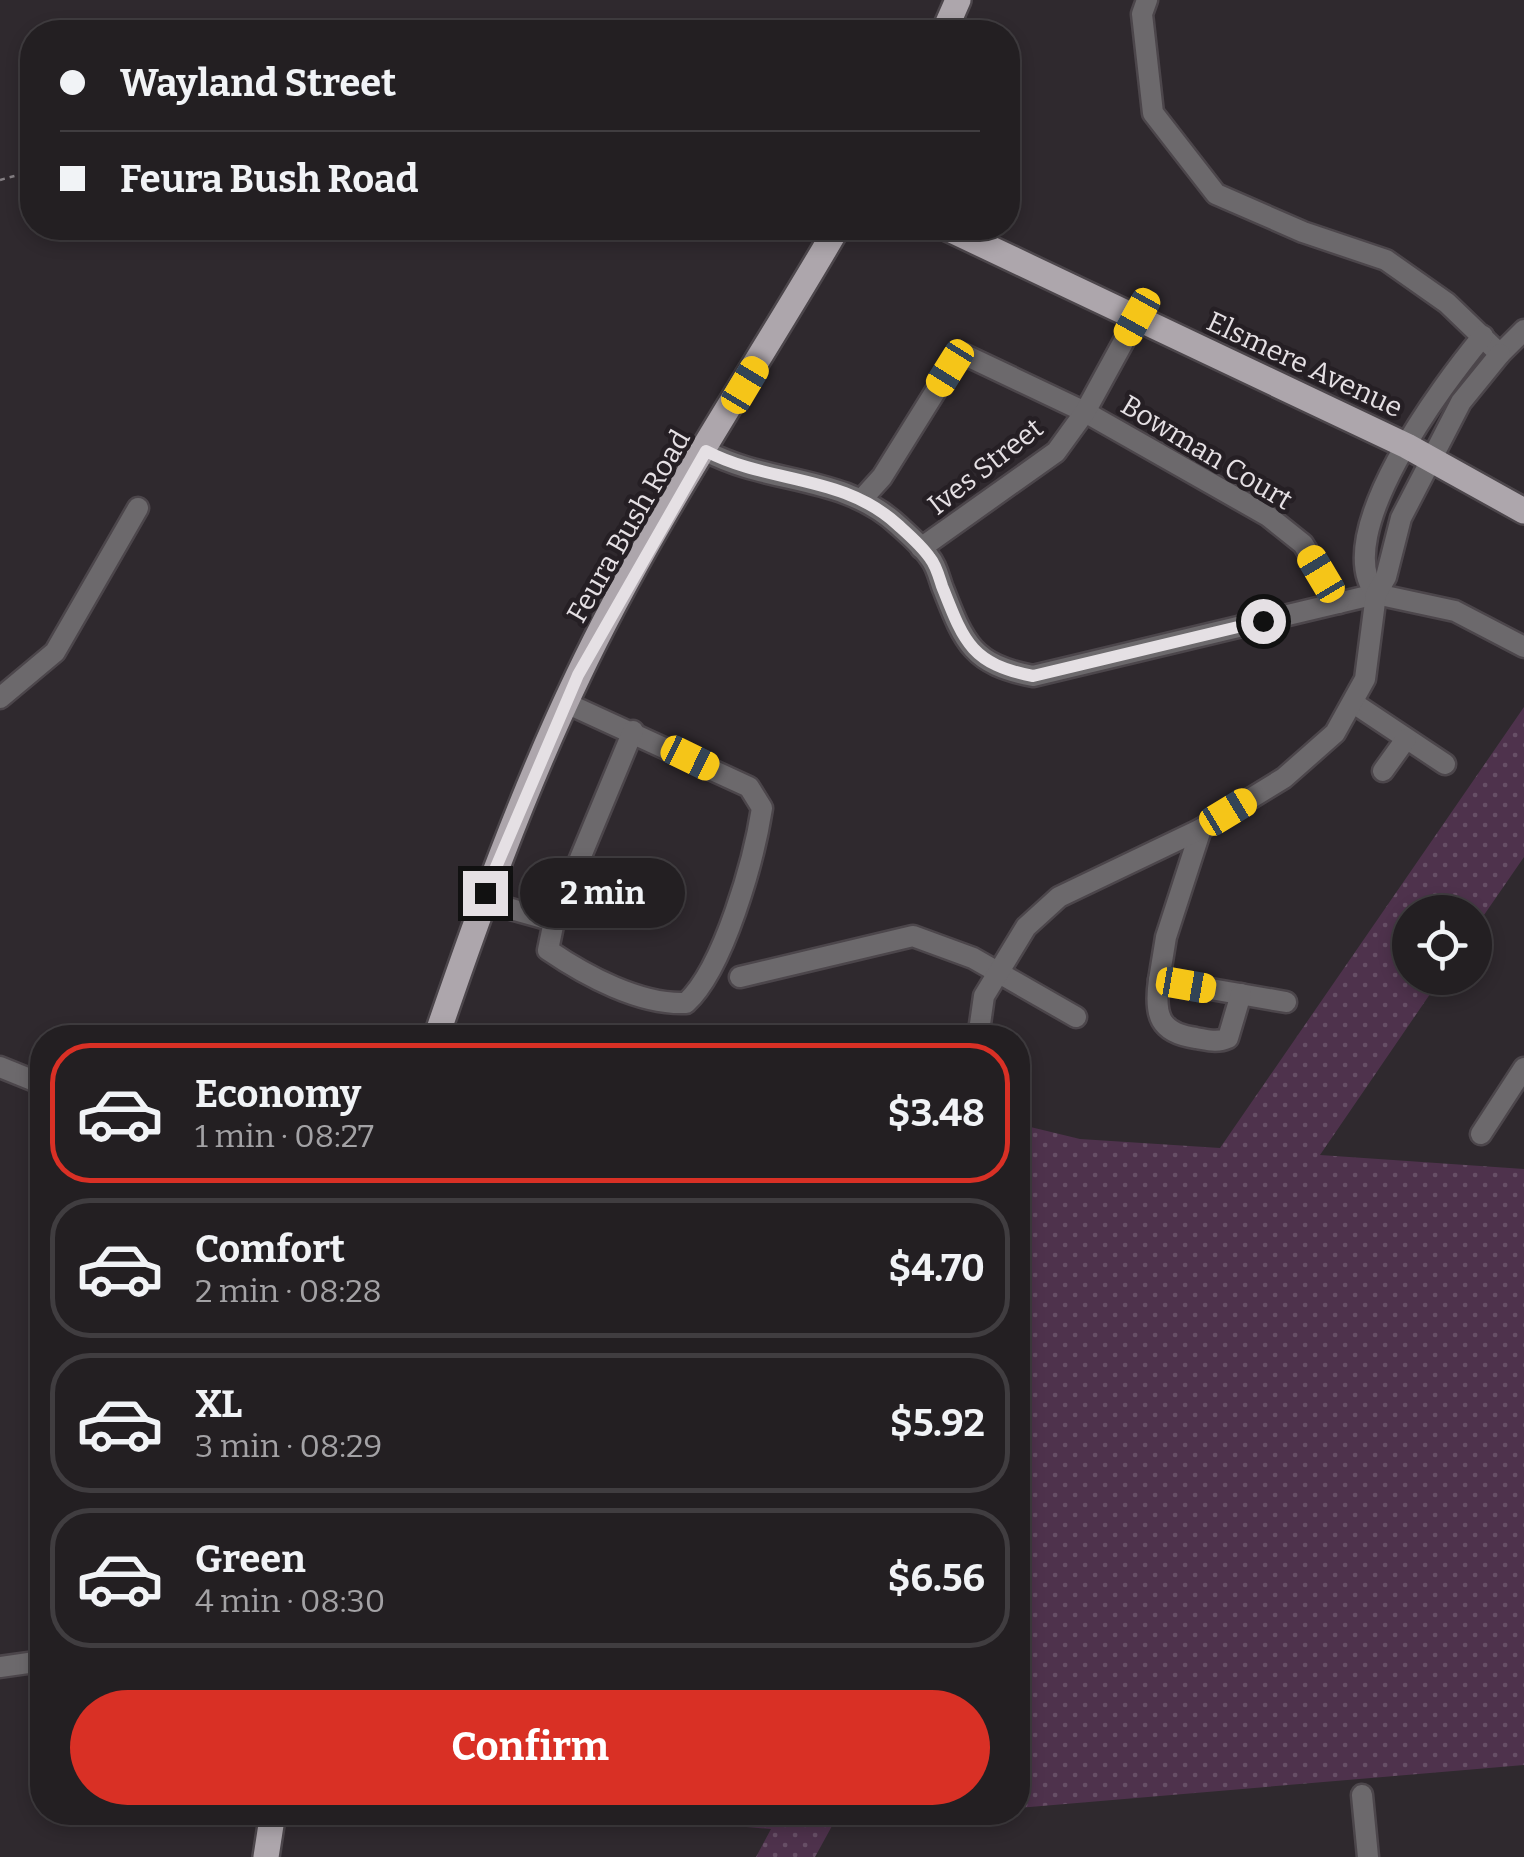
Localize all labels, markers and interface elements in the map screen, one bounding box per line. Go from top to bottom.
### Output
text: Wayland Street [120,60,396,106]
text: Feura Bush Road [120,156,418,202]
car [1109,283,1165,351]
street label: Elsmere Avenue [1202,305,1408,424]
car [921,335,979,401]
car [717,352,773,418]
street label: Bowman Court [1115,388,1298,517]
street label: Ives Street [921,411,1049,522]
street label: Feura Bush Road [560,424,697,628]
car [1293,541,1349,607]
route start [1241,599,1286,644]
car [656,731,724,785]
car [1195,784,1261,840]
callout: 2 min [520,858,685,928]
route end [463,871,508,916]
text: 2 min [560,874,645,912]
map controls [1392,895,1492,995]
button: locate [1392,895,1492,995]
car [1154,965,1218,1005]
icon: car [75,1068,165,1158]
text: Economy [195,1071,361,1117]
text: $3.48 [887,1090,985,1136]
text: 1 min · 08:27 [195,1117,374,1155]
icon: car [75,1223,165,1313]
text: Comfort [195,1226,345,1272]
text: $4.70 [888,1245,985,1291]
text: 2 min · 08:28 [195,1272,382,1310]
icon: car [75,1378,165,1468]
text: XL [195,1381,242,1427]
text: $5.92 [890,1400,985,1446]
text: 3 min · 08:29 [195,1427,382,1465]
icon: car [75,1533,165,1623]
text: Green [195,1536,306,1582]
text: $6.56 [887,1555,985,1601]
text: 4 min · 08:30 [195,1582,385,1620]
button: Confirm [70,1690,990,1805]

